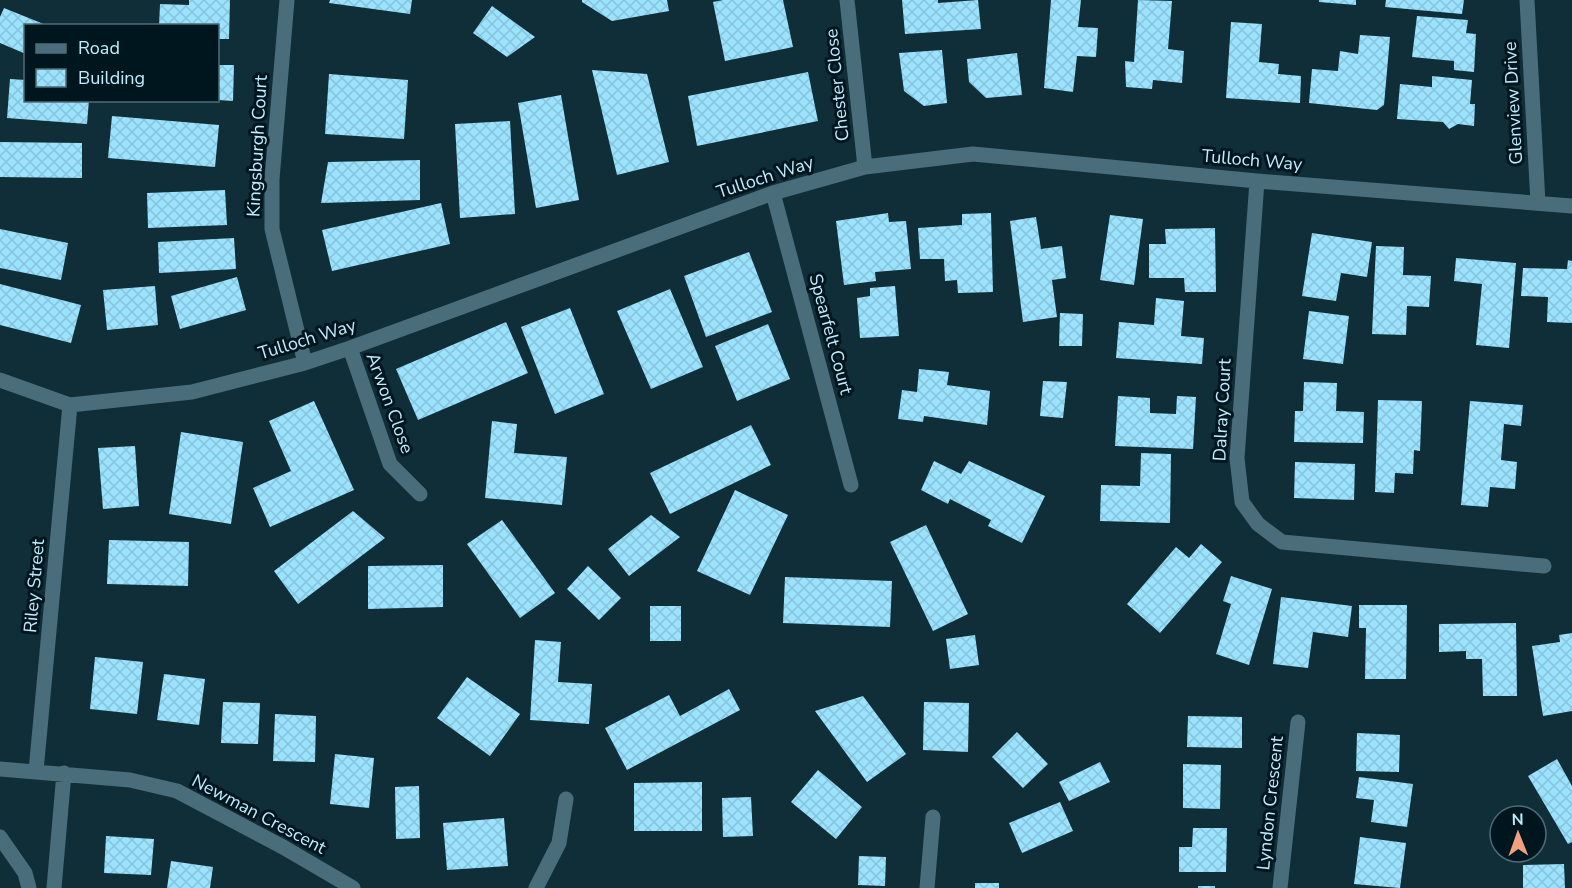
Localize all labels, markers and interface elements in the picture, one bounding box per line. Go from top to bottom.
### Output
legend [24,24,219,102]
street label: Chester Close [819,28,855,142]
text: Road [78,36,120,60]
street label: Glenview Drive [1498,41,1528,165]
text: Building [78,66,145,90]
street label: Kingsburgh Court [241,74,273,218]
street label: Tulloch Way [1201,144,1304,176]
street label: Tulloch Way [713,150,817,204]
street label: Spearfelt Court [803,271,859,398]
street label: Tulloch Way [255,313,359,365]
street label: Arwon Close [361,349,419,457]
street label: Dalray Court [1207,357,1237,462]
street label: Riley Street [18,537,50,634]
street label: Lyndon Crescent [1251,734,1289,871]
street label: Newman Crescent [188,769,331,860]
north arrow [1488,804,1548,864]
text: N [1512,809,1524,831]

